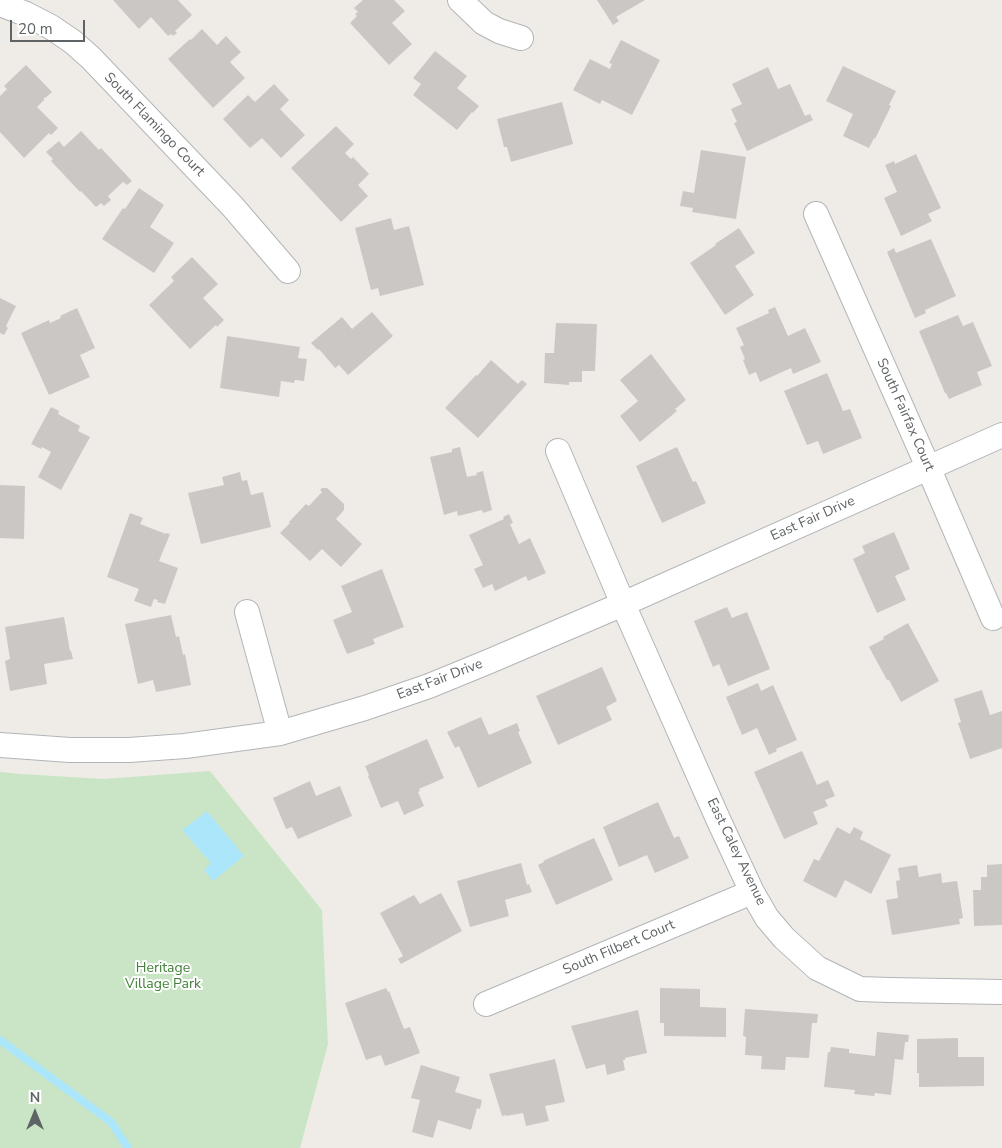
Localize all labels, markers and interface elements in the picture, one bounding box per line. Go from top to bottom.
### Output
scale bar [12,10,88,42]
text: 20 m [18,19,53,39]
street label: South Flamingo Court [100,70,208,180]
street label: South Fairfax Court [873,356,937,474]
street label: East Fair Drive [768,493,858,545]
street label: East Fair Drive [395,656,485,704]
street label: East Caley Avenue [703,796,769,908]
street label: South Filbert Court [560,917,678,979]
park label: Heritage Village Park [125,961,201,994]
north arrow [10,1088,60,1138]
text: N [30,1088,40,1107]

